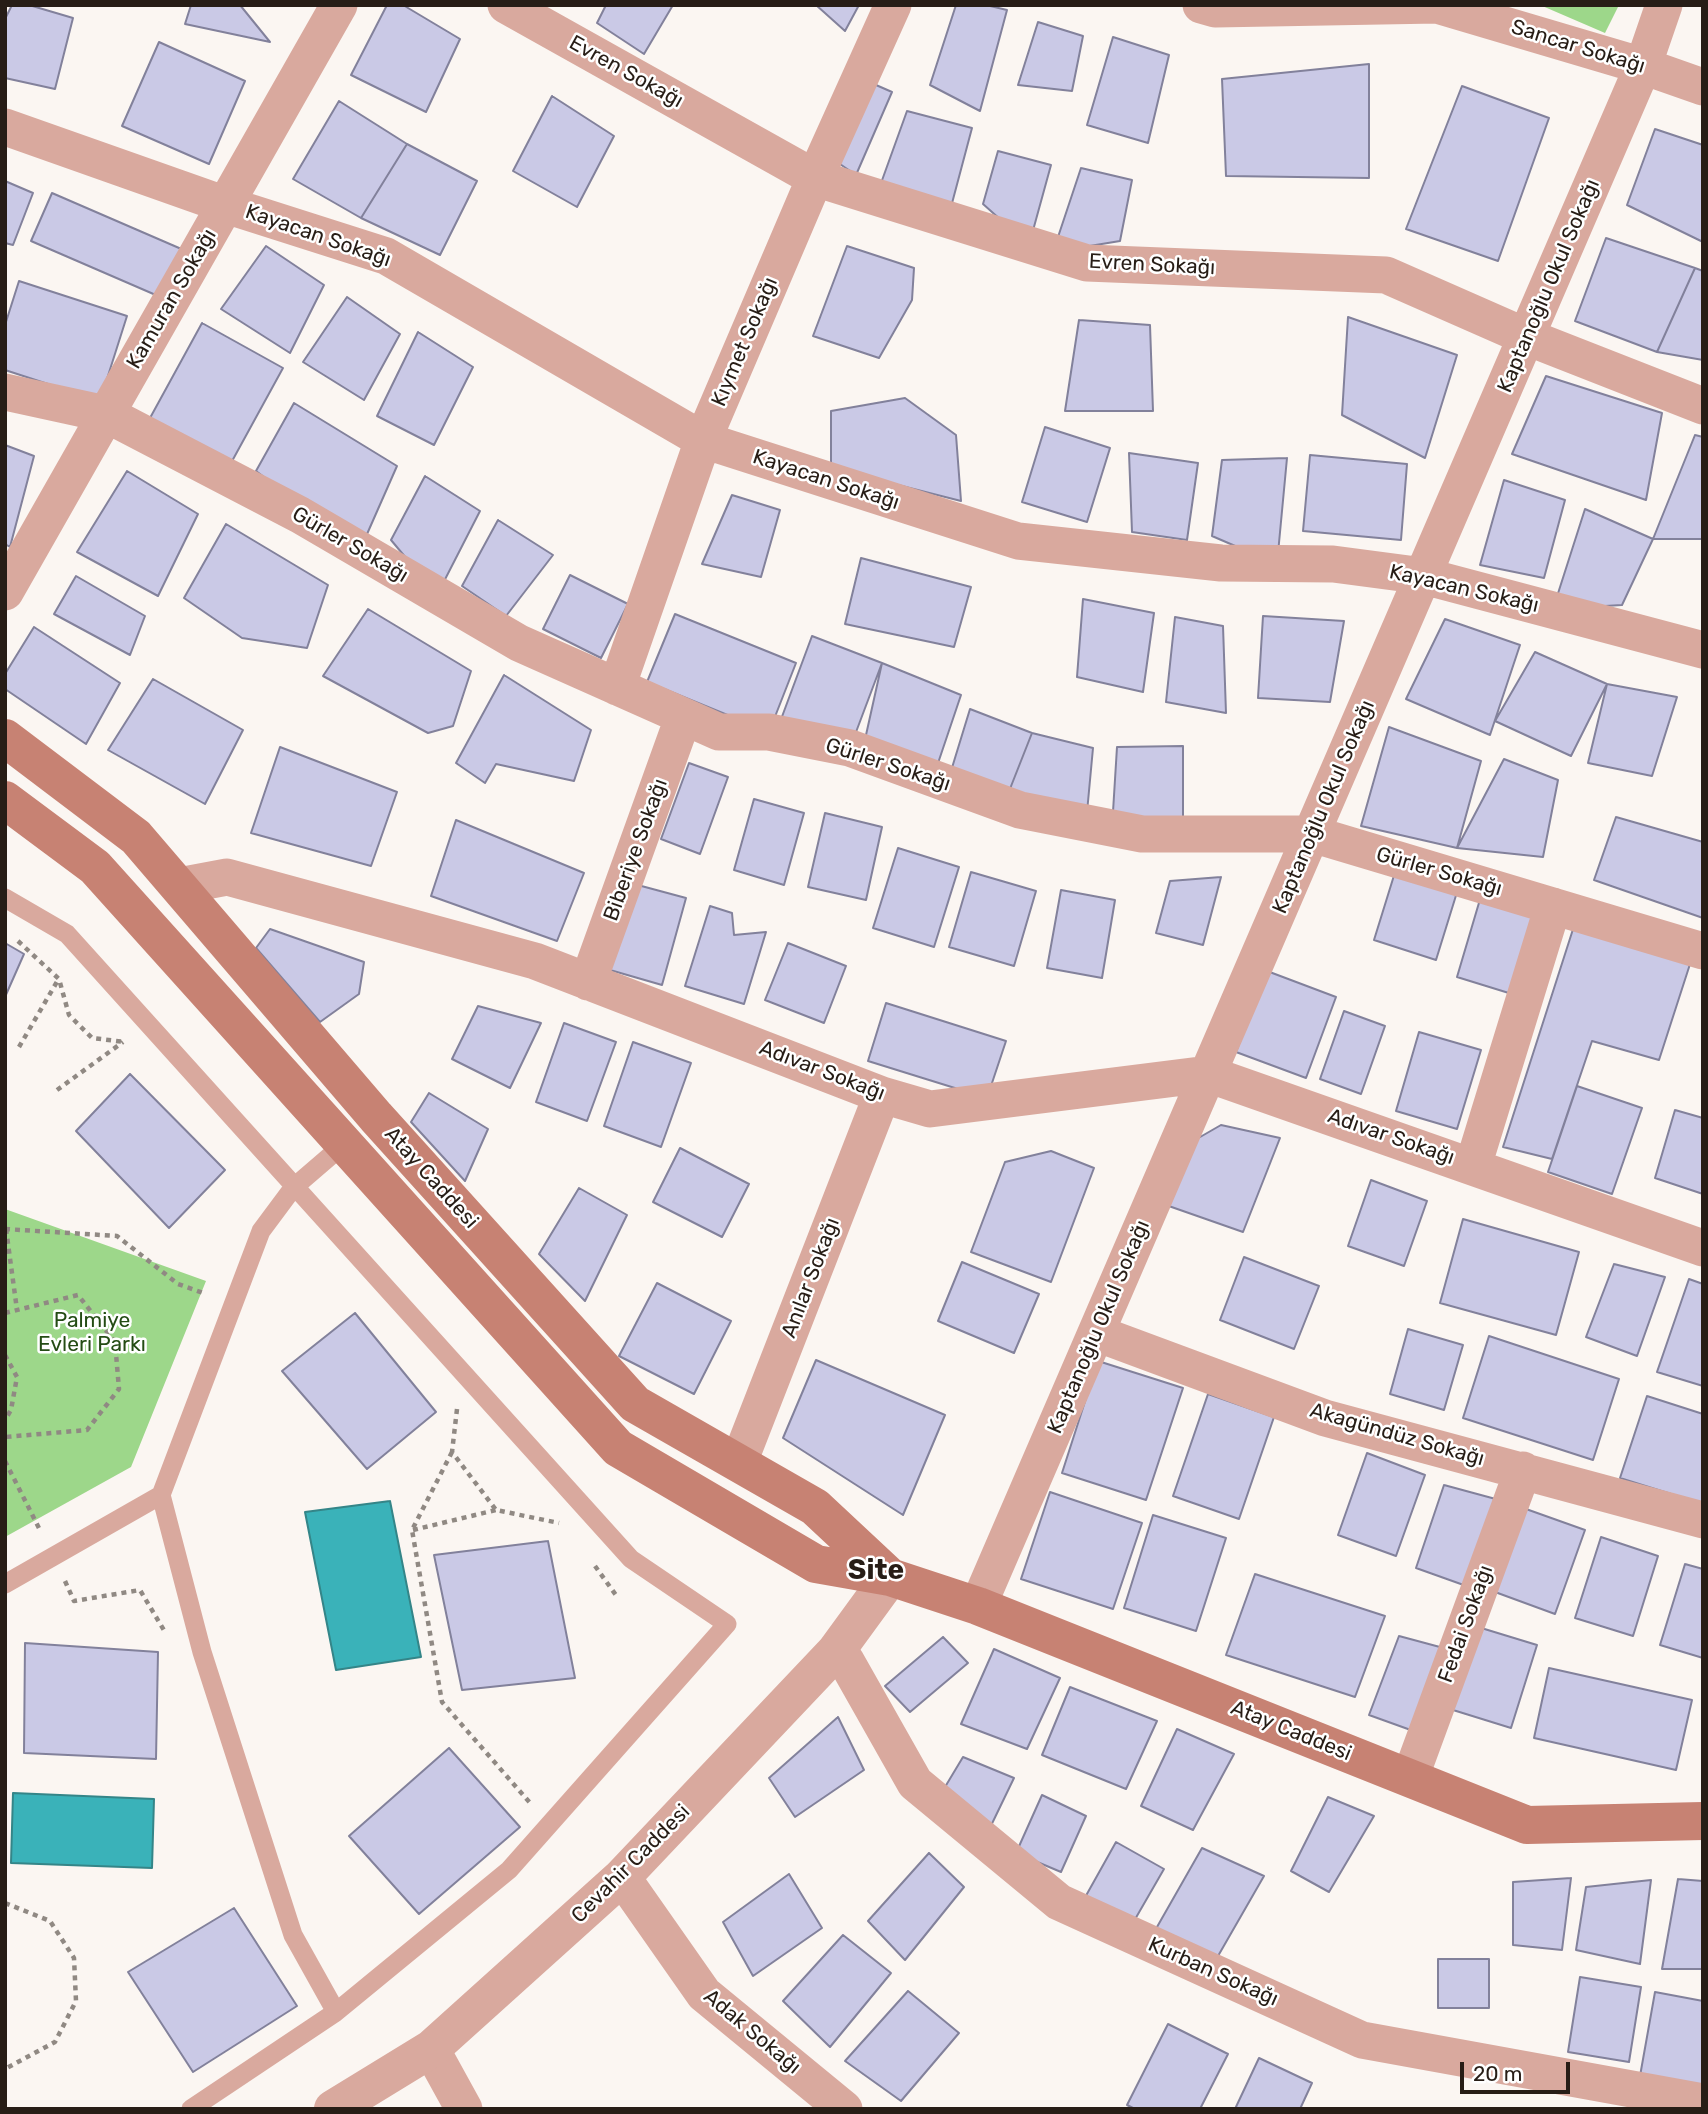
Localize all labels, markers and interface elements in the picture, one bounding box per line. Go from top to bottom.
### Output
street label: Sancar Sokağı [1508,15,1648,79]
street label: Evren Sokağı [565,30,687,114]
street label: Kaptanoğlu Okul Sokağı [1493,176,1605,396]
street label: Kayacan Sokağı [242,199,394,273]
street label: Kamuran Sokağı [122,224,222,374]
street label: Evren Sokağı [1088,249,1216,281]
street label: Kıymet Sokağı [706,274,784,410]
street label: Kayacan Sokağı [750,444,902,516]
street label: Gürler Sokağı [287,502,413,588]
street label: Kayacan Sokağı [1387,560,1541,618]
street label: Kaptanoğlu Okul Sokağı [1268,697,1380,917]
street label: Gürler Sokağı [822,733,954,797]
street label: Biberiye Sokağı [599,775,673,925]
street label: Gürler Sokağı [1373,842,1505,902]
street label: Adıvar Sokağı [756,1036,888,1106]
street label: Adıvar Sokağı [1324,1104,1458,1170]
street label: Atay Caddesi [379,1122,483,1234]
street label: Anılar Sokağı [777,1214,845,1342]
street label: Kaptanoğlu Okul Sokağı [1043,1217,1155,1437]
park label: Palmiye Evleri Parkı [38,1308,146,1358]
street label: Akagündüz Sokağı [1307,1398,1487,1472]
district label: Site [848,1554,904,1588]
street label: Fedai Sokağı [1433,1562,1499,1686]
street label: Atay Caddesi [1227,1695,1355,1767]
street label: Cevahir Caddesi [566,1799,696,1929]
street label: Kurban Sokağı [1144,1932,1282,2012]
street label: Adak Sokağı [698,1984,806,2080]
scale bar [1463,2048,1573,2092]
text: 20 m [1473,2061,1522,2086]

